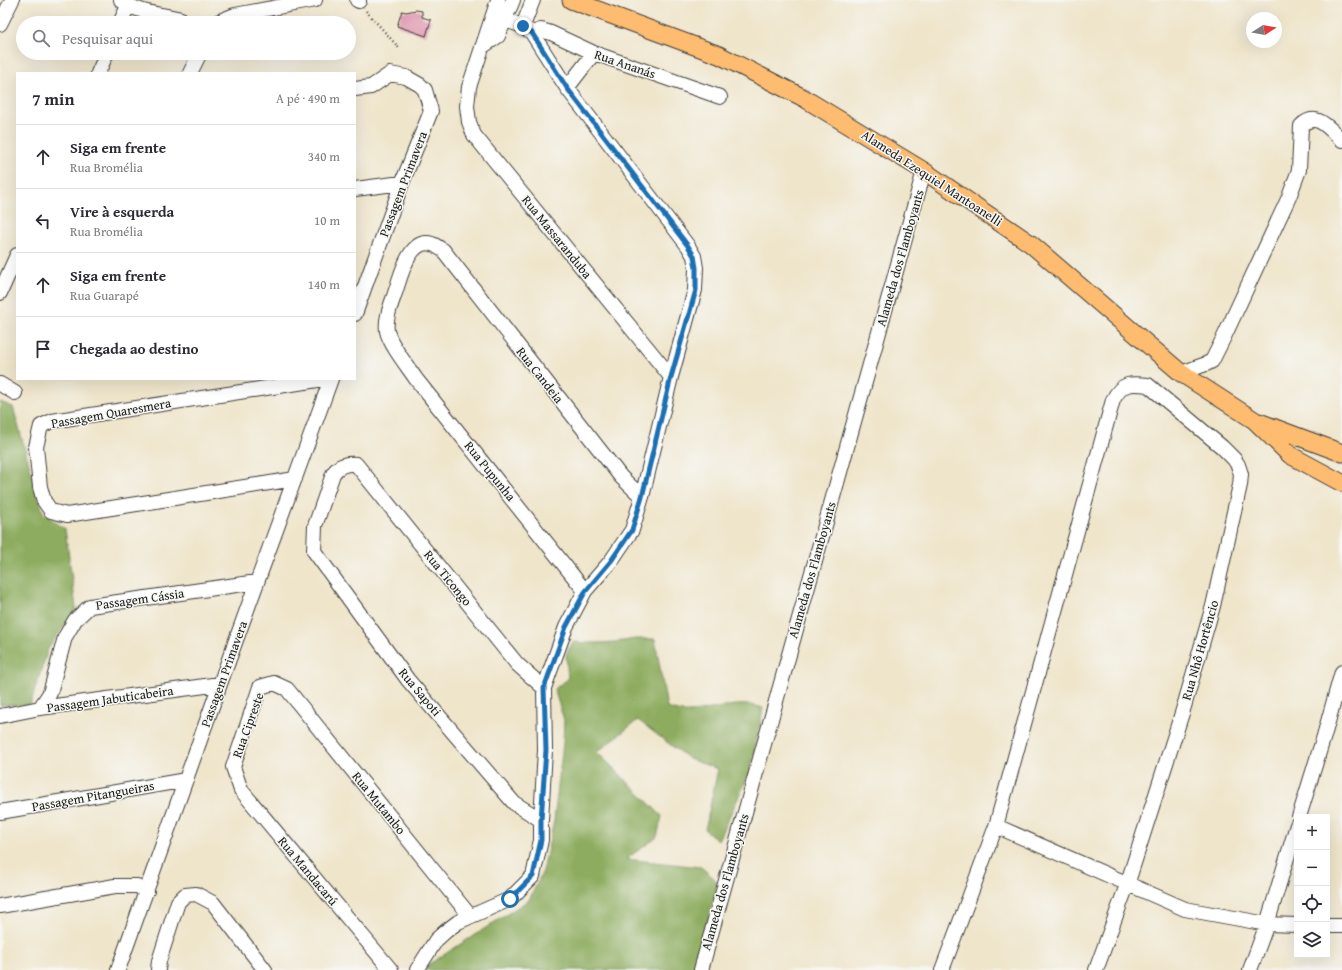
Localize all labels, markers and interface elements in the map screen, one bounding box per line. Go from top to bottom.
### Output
north arrow [1246,12,1282,48]
search box [16,16,356,60]
route end [514,17,532,35]
icon: search [30,27,52,49]
text: Pesquisar aqui [62,28,153,49]
street label: Rua Ananás [592,45,658,83]
text: 7 min [32,86,74,111]
text: A pé · 490 m [276,89,340,108]
street label: Alameda Ezequiel Mantoanelli [858,125,1007,231]
street label: Passagem Primavera [374,128,432,240]
text: Siga em frente [70,137,166,158]
icon: ahead [32,146,54,168]
text: 340 m [308,147,340,166]
text: Rua Bromélia [70,158,143,177]
street label: Alameda dos Flamboyants [871,187,929,329]
street label: Rua Massaranduba [517,191,597,283]
text: Vire à esquerda [70,201,174,222]
icon: left [32,210,54,232]
text: 10 m [314,211,340,230]
text: Rua Bromélia [70,222,143,241]
text: Siga em frente [70,265,166,286]
icon: ahead [32,274,54,296]
text: 140 m [308,275,340,294]
text: Rua Guarapé [70,286,139,305]
icon: arrive [32,338,54,360]
text: Chegada ao destino [70,338,198,359]
street label: Rua Candeia [512,343,569,408]
street label: Passagem Quaresmera [50,393,173,433]
street label: Rua Pupunha [460,437,521,506]
street label: Alameda dos Flamboyants [783,499,841,641]
street label: Rua Ticongo [419,546,477,610]
street label: Passagem Cássia [95,583,186,615]
street label: Rua Nhô Hortêncio [1177,597,1223,702]
street label: Passagem Primavera [196,617,252,730]
street label: Rua Sapoti [394,664,446,721]
street label: Passagem Jabuticabeira [45,681,175,717]
street label: Rua Cipreste [227,690,269,760]
street label: Rua Mutambo [348,768,411,839]
street label: Passagem Pitangueiras [30,776,156,816]
street label: Alameda dos Flamboyants [696,811,754,953]
map controls [1294,814,1330,958]
button: + [1294,814,1330,850]
street label: Rua Mandacarú [273,832,343,910]
button: − [1294,850,1330,886]
button: locate [1294,886,1330,922]
route start [501,890,519,908]
button: layers [1294,922,1330,958]

